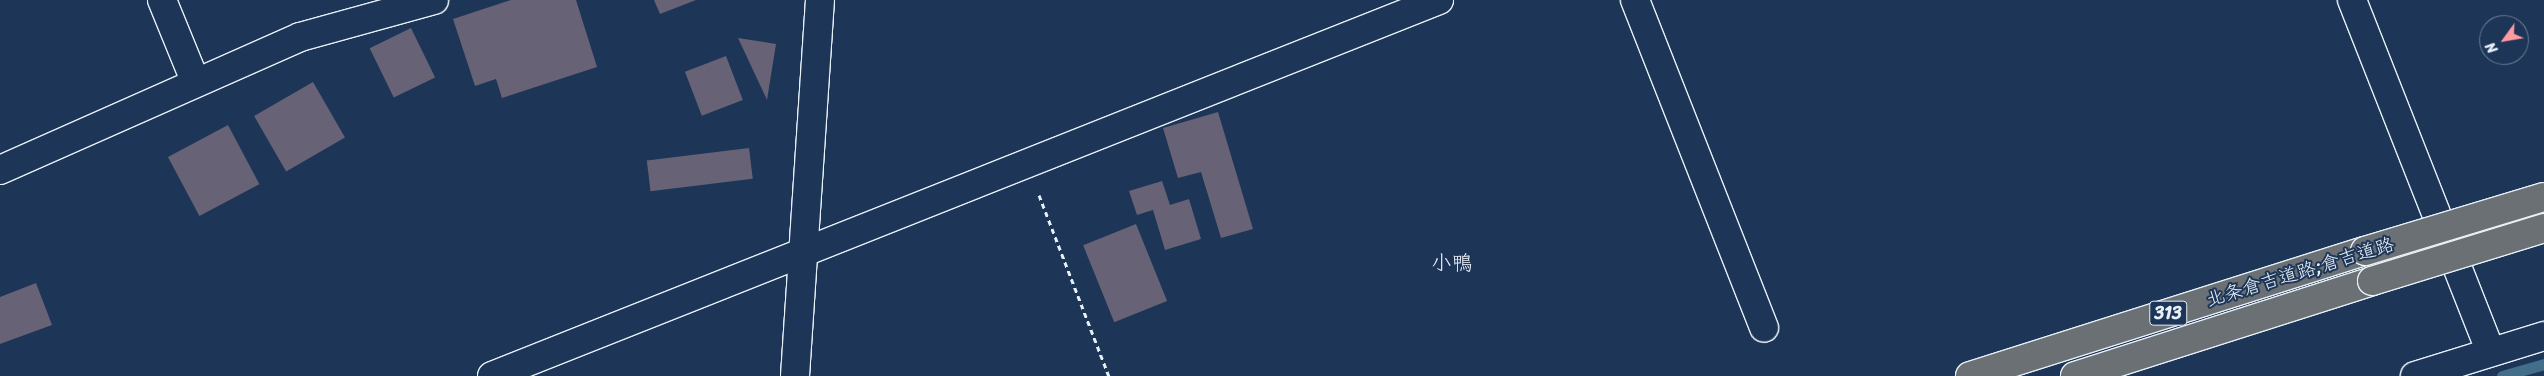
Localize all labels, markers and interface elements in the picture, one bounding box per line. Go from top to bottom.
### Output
north arrow [2479,15,2529,65]
text: N [2479,37,2505,58]
street label: 北条倉吉道路;倉吉道路 [2203,232,2397,312]
district label: 小鴨 [1431,250,1473,276]
road number: 313 [2149,298,2187,328]

